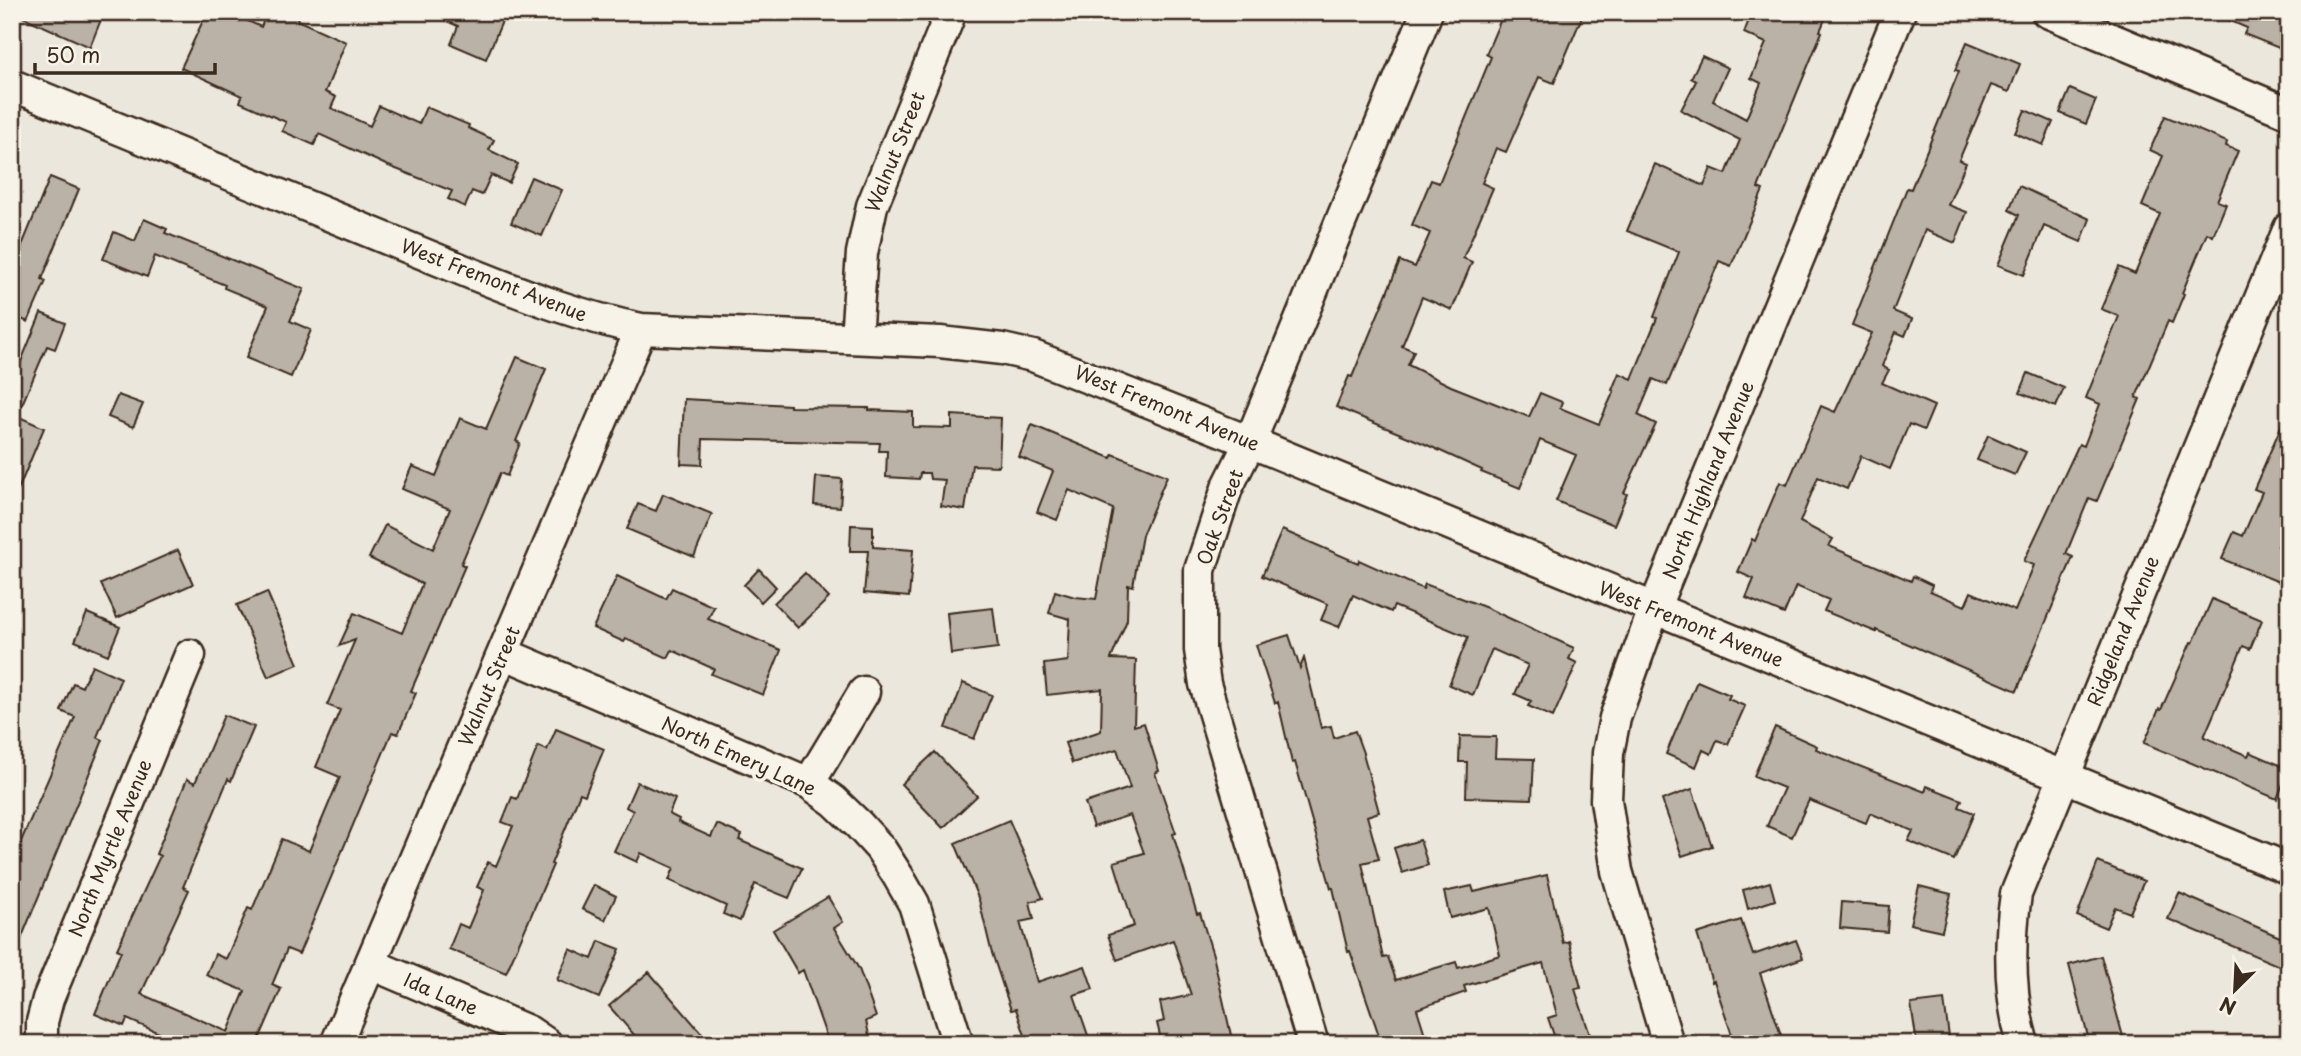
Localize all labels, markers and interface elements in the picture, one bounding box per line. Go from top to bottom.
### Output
scale bar [35,32,215,76]
text: 50 m [46,38,100,70]
street label: Walnut Street [857,87,931,216]
street label: West Fremont Avenue [397,231,592,328]
street label: West Fremont Avenue [1071,357,1264,457]
street label: North Highland Avenue [1654,376,1760,583]
street label: Oak Street [1189,465,1249,568]
street label: Ridgeland Avenue [2079,551,2165,710]
street label: West Fremont Avenue [1595,573,1788,673]
street label: Walnut Street [450,621,526,750]
street label: North Emery Lane [658,708,821,802]
street label: North Myrtle Avenue [61,755,158,941]
north arrow [2200,954,2270,1024]
street label: Ida Lane [400,965,483,1021]
text: N [2215,991,2240,1022]

